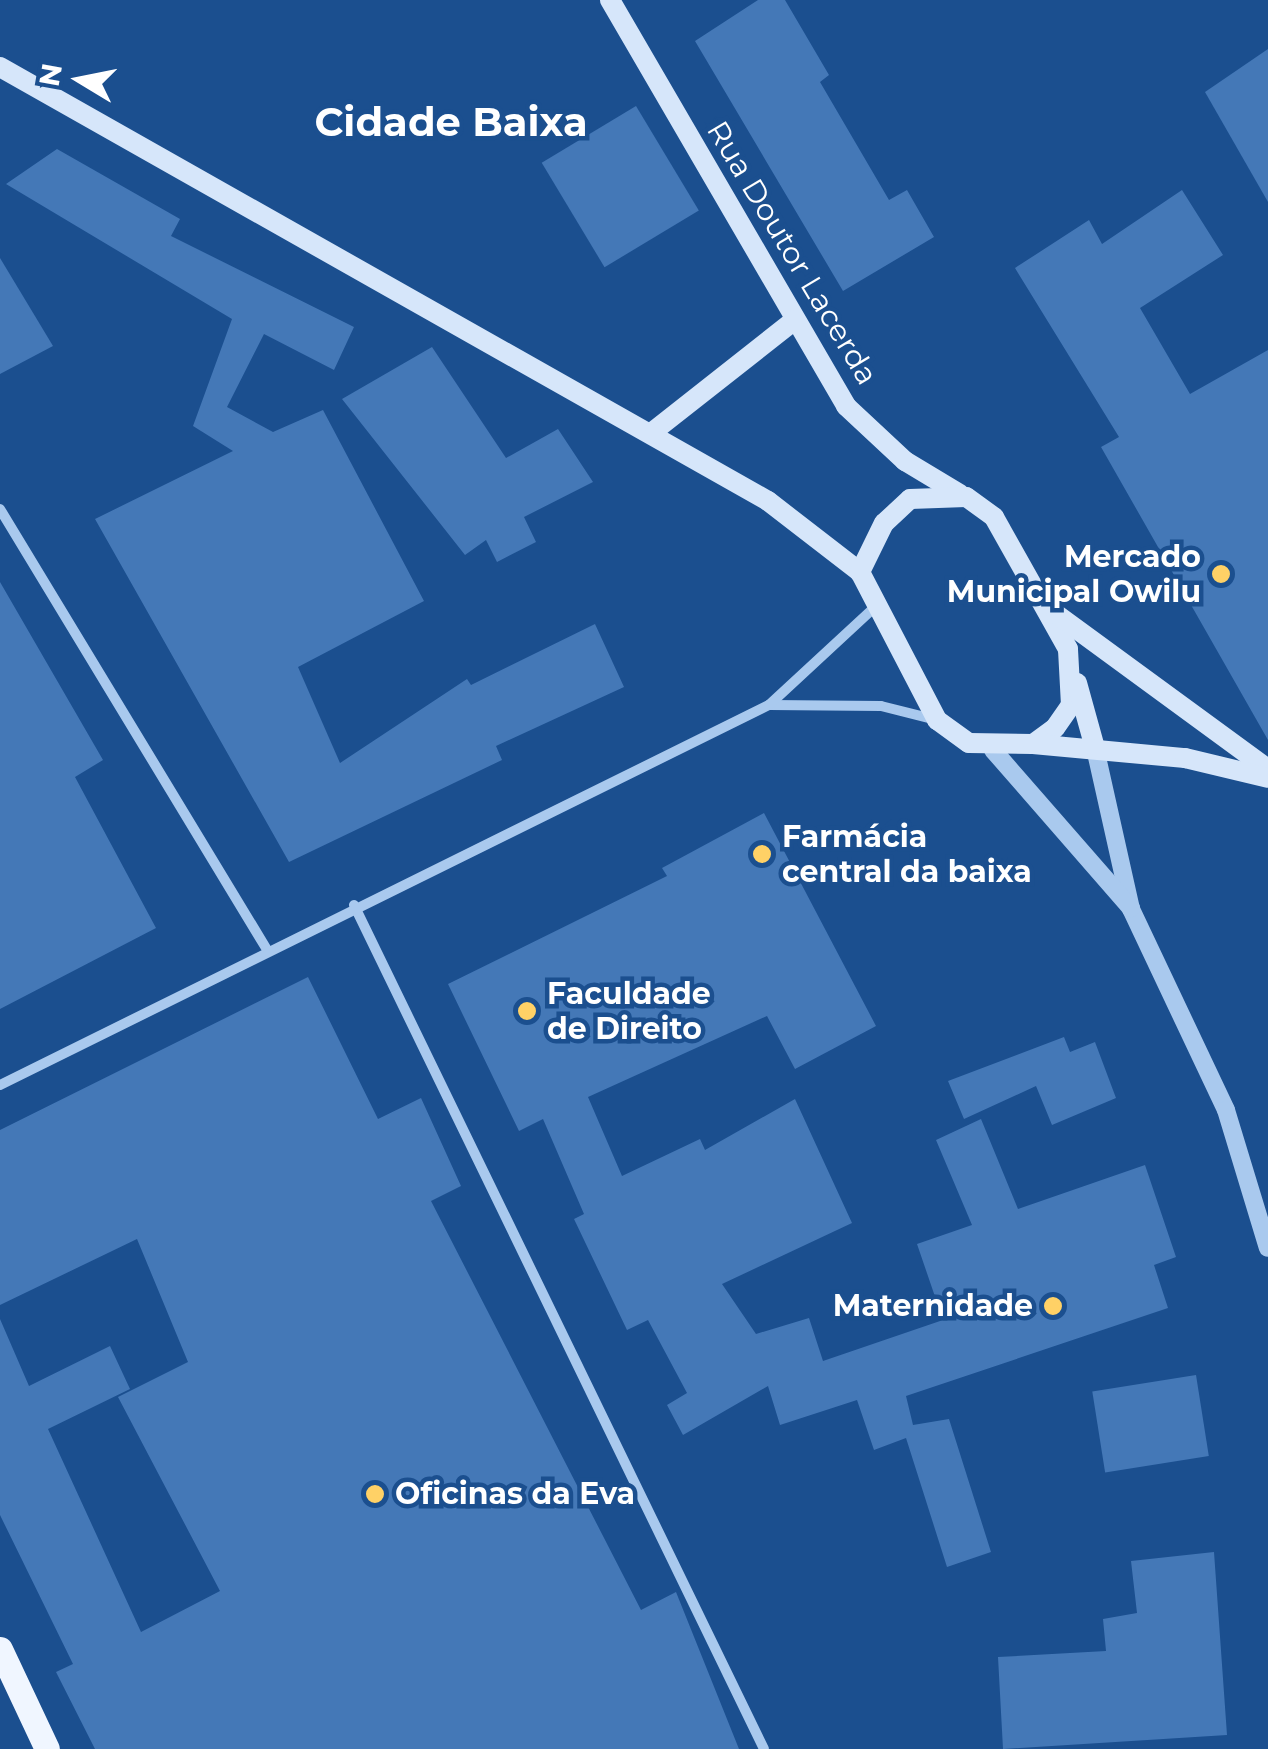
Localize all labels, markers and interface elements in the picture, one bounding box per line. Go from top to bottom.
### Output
north arrow [30,30,130,130]
text: N [32,61,69,89]
district label: Cidade Baixa [314,98,588,146]
street label: Rua Doutor Lacerda [699,115,885,391]
place label: Mercado Municipal Owilu [947,539,1201,610]
marker: Mercado Municipal Owilu [1210,563,1232,585]
place label: Farmácia central da baixa [782,819,1032,890]
marker: Farmácia central da baixa [751,843,773,865]
place label: Faculdade de Direito [547,976,711,1046]
marker: Faculdade de Direito [516,1000,538,1022]
place label: Maternidade [833,1288,1033,1324]
marker: Maternidade [1042,1295,1064,1317]
place label: Oficinas da Eva [395,1476,635,1512]
marker: Oficinas da Eva [364,1483,386,1505]

